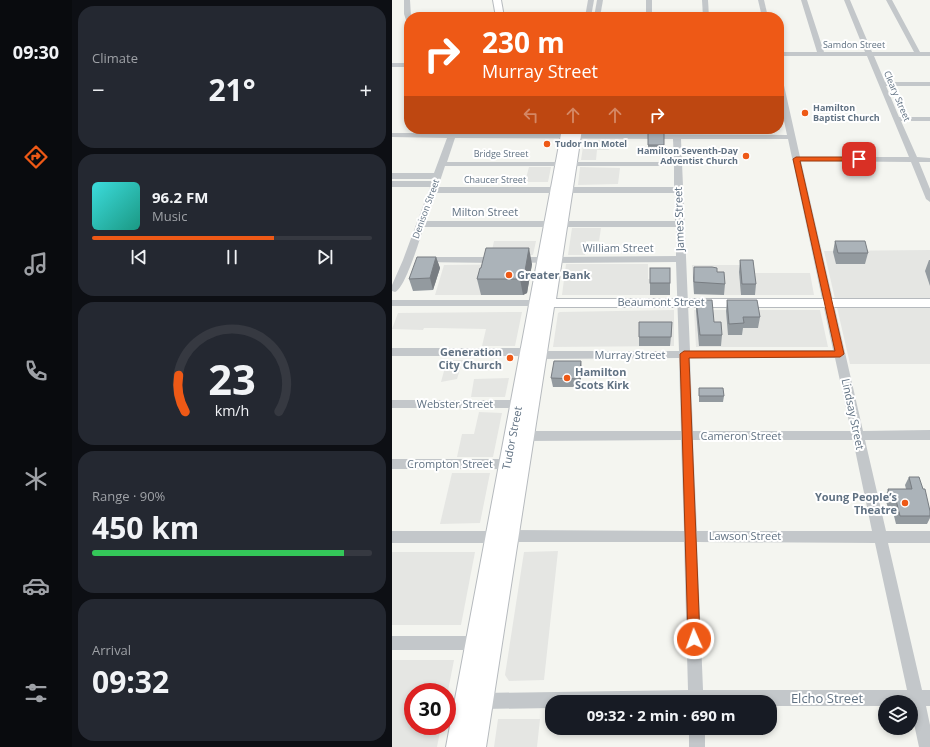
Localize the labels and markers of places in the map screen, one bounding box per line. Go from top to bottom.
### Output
place label: Hamilton Baptist Church [813,101,880,124]
marker: Hamilton Baptist Church [800,108,810,118]
place label: Tudor Inn Motel [555,137,627,150]
marker: Tudor Inn Motel [542,139,552,149]
pin [842,142,876,176]
place label: Hamilton Seventh-Day Adventist Church [637,144,739,167]
marker: Hamilton Seventh-Day Adventist Church [741,151,751,161]
place label: Greater Bank [517,267,590,282]
marker: Greater Bank [504,270,514,280]
place label: Generation City Church [438,344,502,372]
marker: Generation City Church [505,353,515,363]
place label: Hamilton Scots Kirk [575,364,629,392]
marker: Hamilton Scots Kirk [562,373,572,383]
place label: Young People’s Theatre [815,489,898,517]
marker: Young People’s Theatre [900,498,910,508]

